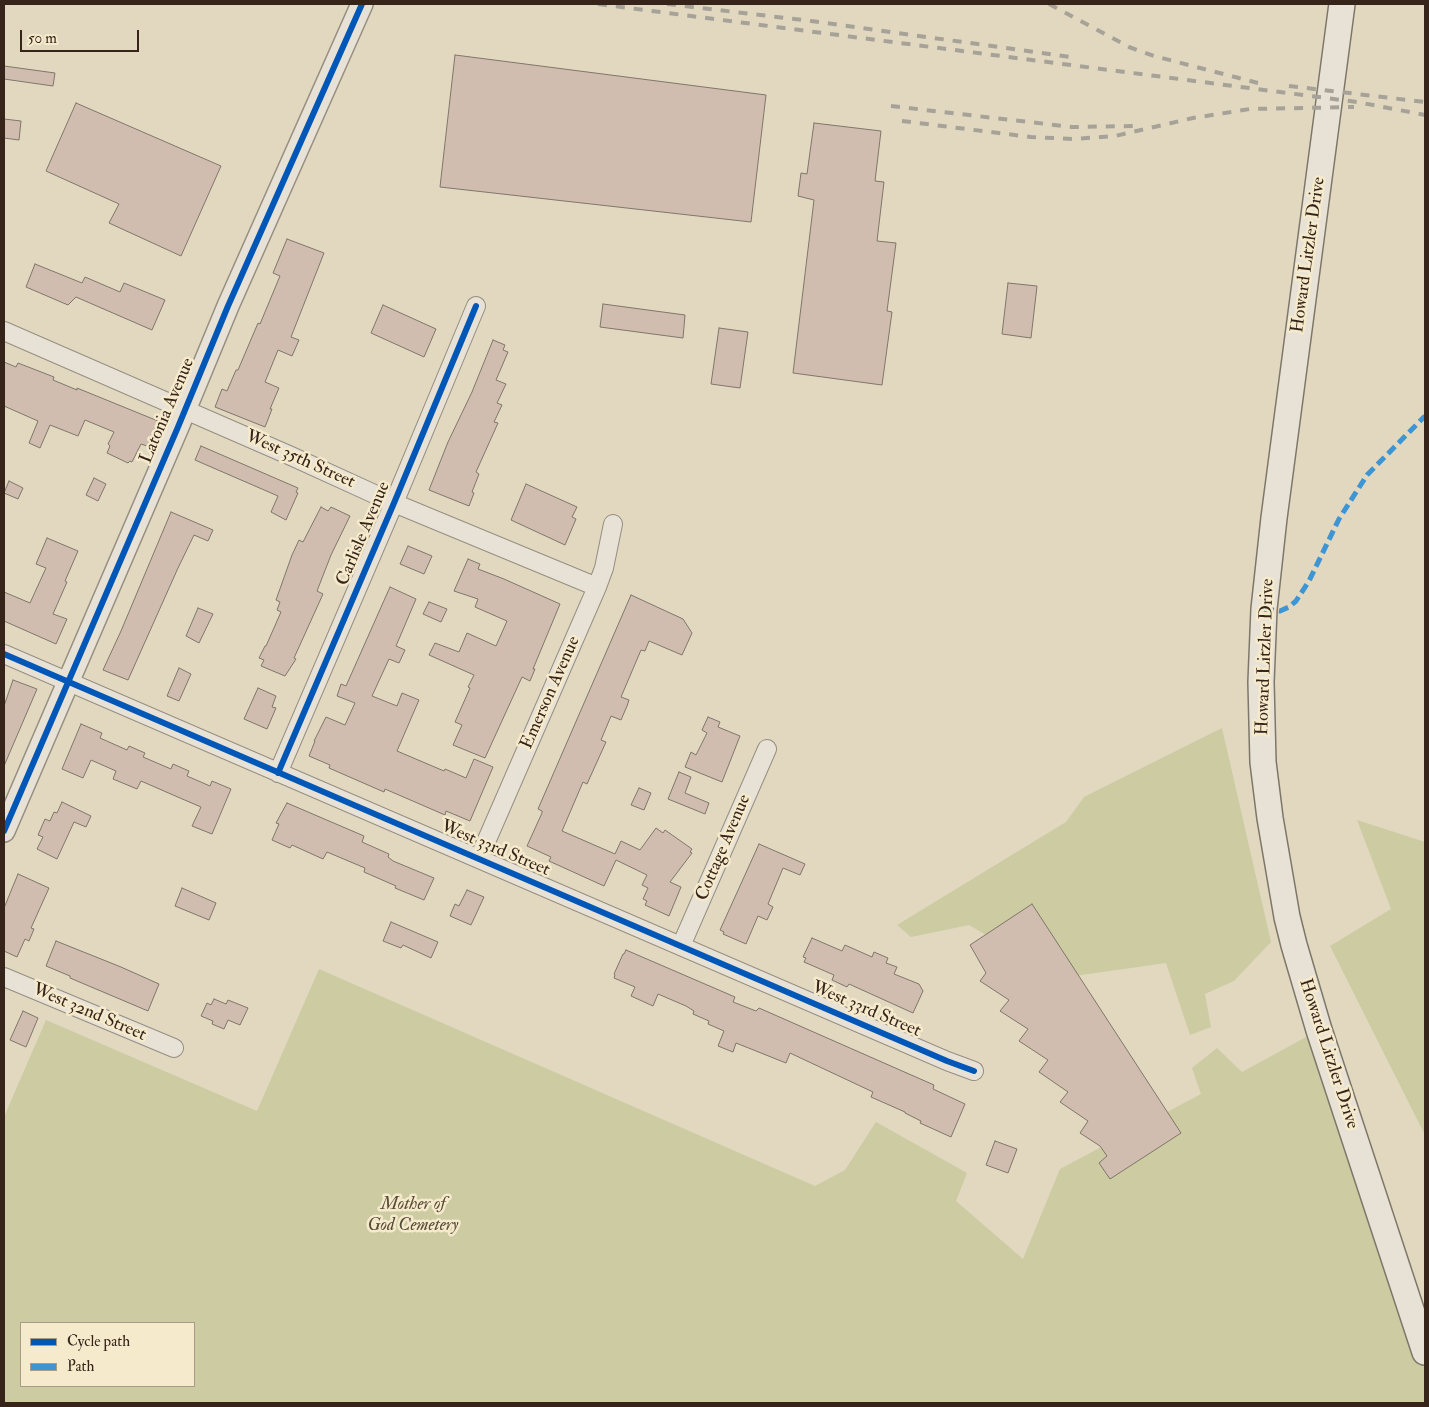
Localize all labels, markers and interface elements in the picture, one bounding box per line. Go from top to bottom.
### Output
scale bar [22,20,141,52]
text: 50 m [28,29,57,48]
street label: Howard Litzler Drive [1287,176,1331,334]
street label: Latonia Avenue [136,355,200,467]
street label: West 35th Street [242,426,358,494]
street label: Carlisle Avenue [332,479,396,589]
street label: Howard Litzler Drive [1252,578,1280,736]
street label: Emerson Avenue [517,633,585,753]
street label: Cottage Avenue [692,792,756,904]
street label: West 33rd Street [437,816,553,882]
street label: Howard Litzler Drive [1294,976,1362,1132]
street label: West 33rd Street [808,977,924,1043]
street label: West 32nd Street [29,979,149,1047]
park label: Mother of God Cemetery [368,1194,458,1236]
legend [20,1322,195,1387]
text: Cycle path [67,1332,130,1351]
text: Path [67,1357,94,1376]

